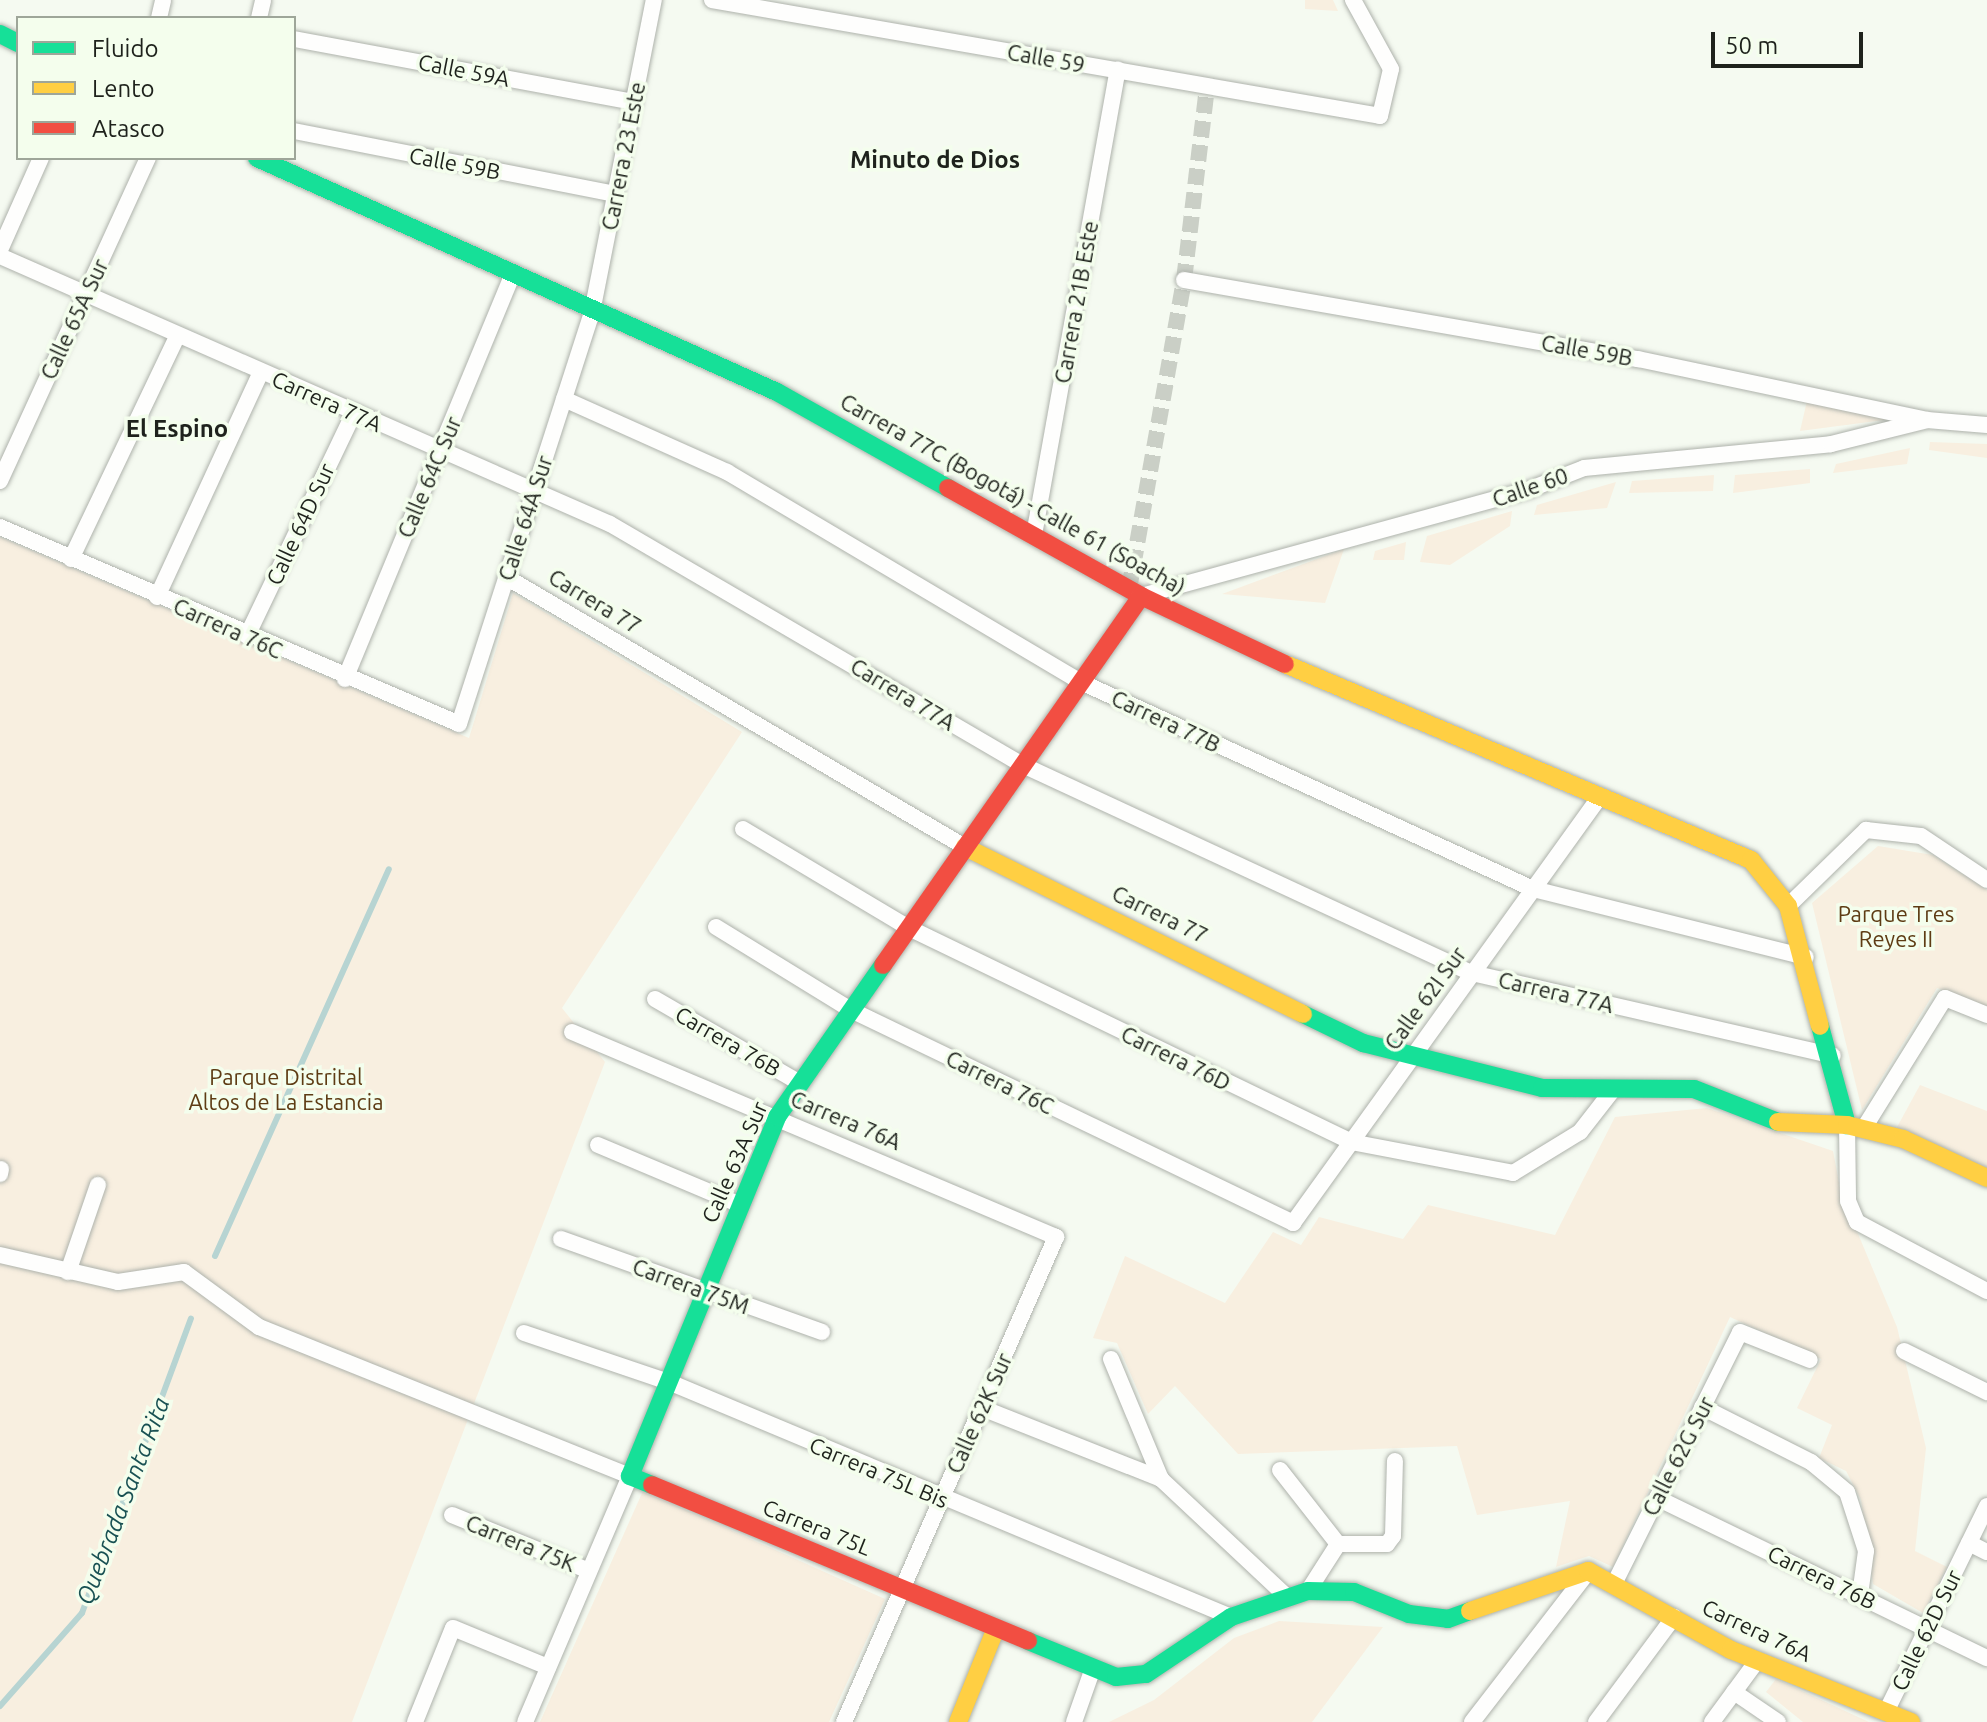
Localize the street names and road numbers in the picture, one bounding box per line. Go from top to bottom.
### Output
street label: Calle 59 [1005,38,1087,78]
street label: Calle 59A [416,48,512,92]
street label: Carrera 23 Este [596,79,650,233]
street label: Calle 59B [407,141,503,185]
street label: Carrera 21B Este [1049,219,1103,385]
street label: Calle 65A Sur [35,254,113,384]
street label: Calle 59B [1539,329,1635,371]
street label: Carrera 77A [268,365,386,437]
street label: Carrera 77C (Bogotá) - Calle 61 (Soacha) [836,388,1190,600]
street label: Calle 64C Sur [392,412,466,542]
street label: Calle 64A Sur [492,452,558,584]
street label: Calle 64D Sur [260,459,340,589]
street label: Calle 60 [1489,462,1571,512]
street label: Carrera 77 [544,563,646,639]
street label: Carrera 76C [169,592,287,664]
street label: Carrera 77A [846,652,960,736]
street label: Carrera 77B [1107,684,1225,758]
street label: Carrera 77 [1108,880,1212,948]
street label: Calle 62I Sur [1379,941,1471,1055]
street label: Carrera 77A [1496,966,1616,1018]
street label: Carrera 76B [671,1000,785,1082]
street label: Carrera 76D [1117,1020,1235,1096]
street label: Carrera 76C [942,1045,1058,1119]
street label: Carrera 76A [787,1085,905,1155]
street label: Calle 63A Sur [695,1097,773,1227]
street label: Carrera 75M [629,1253,753,1319]
street label: Calle 62K Sur [941,1349,1017,1477]
street label: Calle 62G Sur [1637,1392,1719,1520]
street label: Carrera 75L Bis [806,1431,952,1513]
street label: Carrera 75L [759,1493,875,1561]
street label: Carrera 75K [462,1509,580,1577]
street label: Carrera 76B [1764,1539,1880,1615]
street label: Calle 62D Sur [1885,1565,1967,1695]
street label: Carrera 76A [1698,1593,1816,1667]

